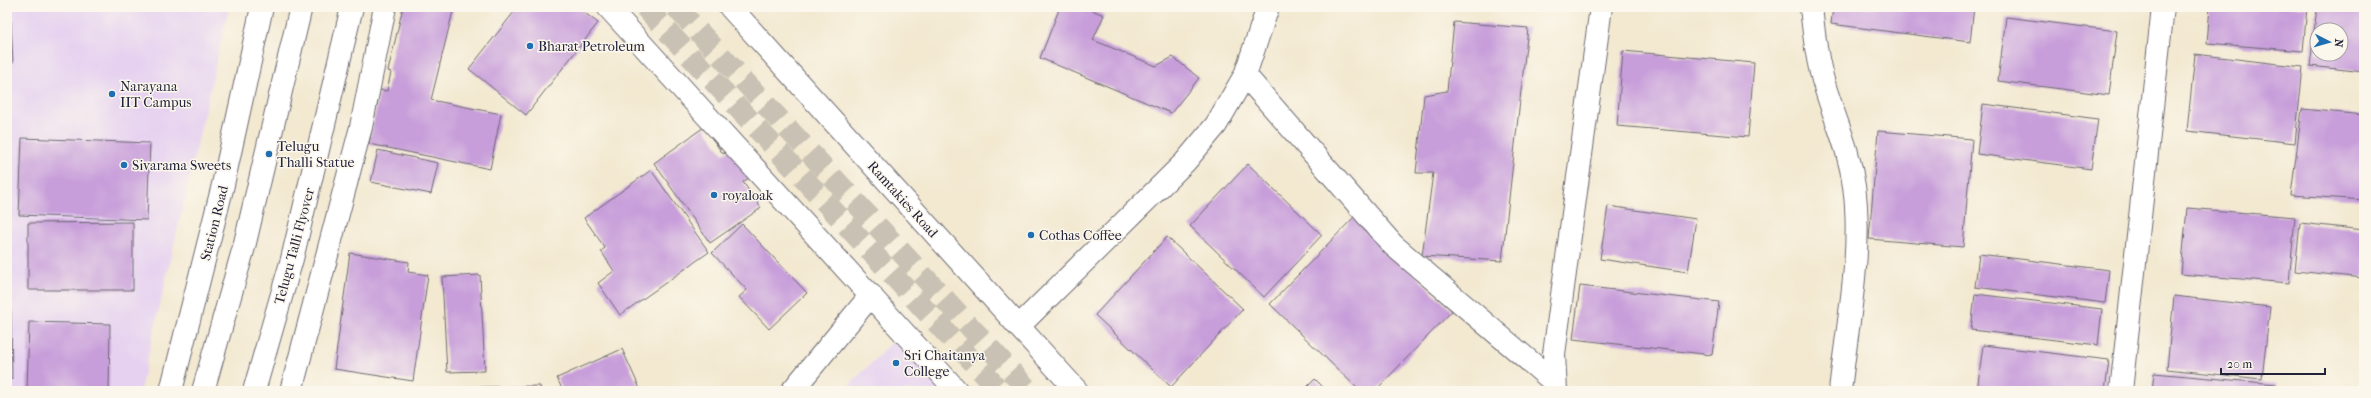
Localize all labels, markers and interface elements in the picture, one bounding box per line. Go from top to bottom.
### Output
north arrow [2309,22,2349,62]
place label: Bharat Petroleum [538,38,645,55]
text: N [2331,38,2345,48]
marker: Bharat Petroleum [525,41,535,51]
place label: Narayana IIT Campus [120,78,192,111]
marker: Narayana IIT Campus [107,89,117,99]
place label: Telugu Thalli Statue [277,138,355,171]
marker: Telugu Thalli Statue [264,149,274,159]
place label: Sivarama Sweets [132,157,231,174]
street label: Ramtakies Road [864,157,942,241]
marker: Sivarama Sweets [119,160,129,170]
street label: Station Road [197,183,232,263]
street label: Telugu Talli Flyover [271,186,318,306]
place label: royaloak [722,187,774,204]
marker: royaloak [709,190,719,200]
place label: Cothas Coffee [1039,227,1122,244]
marker: Cothas Coffee [1026,230,1036,240]
place label: Sri Chaitanya College [904,347,986,380]
scale bar [2221,350,2325,376]
text: 20 m [2227,357,2252,371]
marker: Sri Chaitanya College [891,358,901,368]

